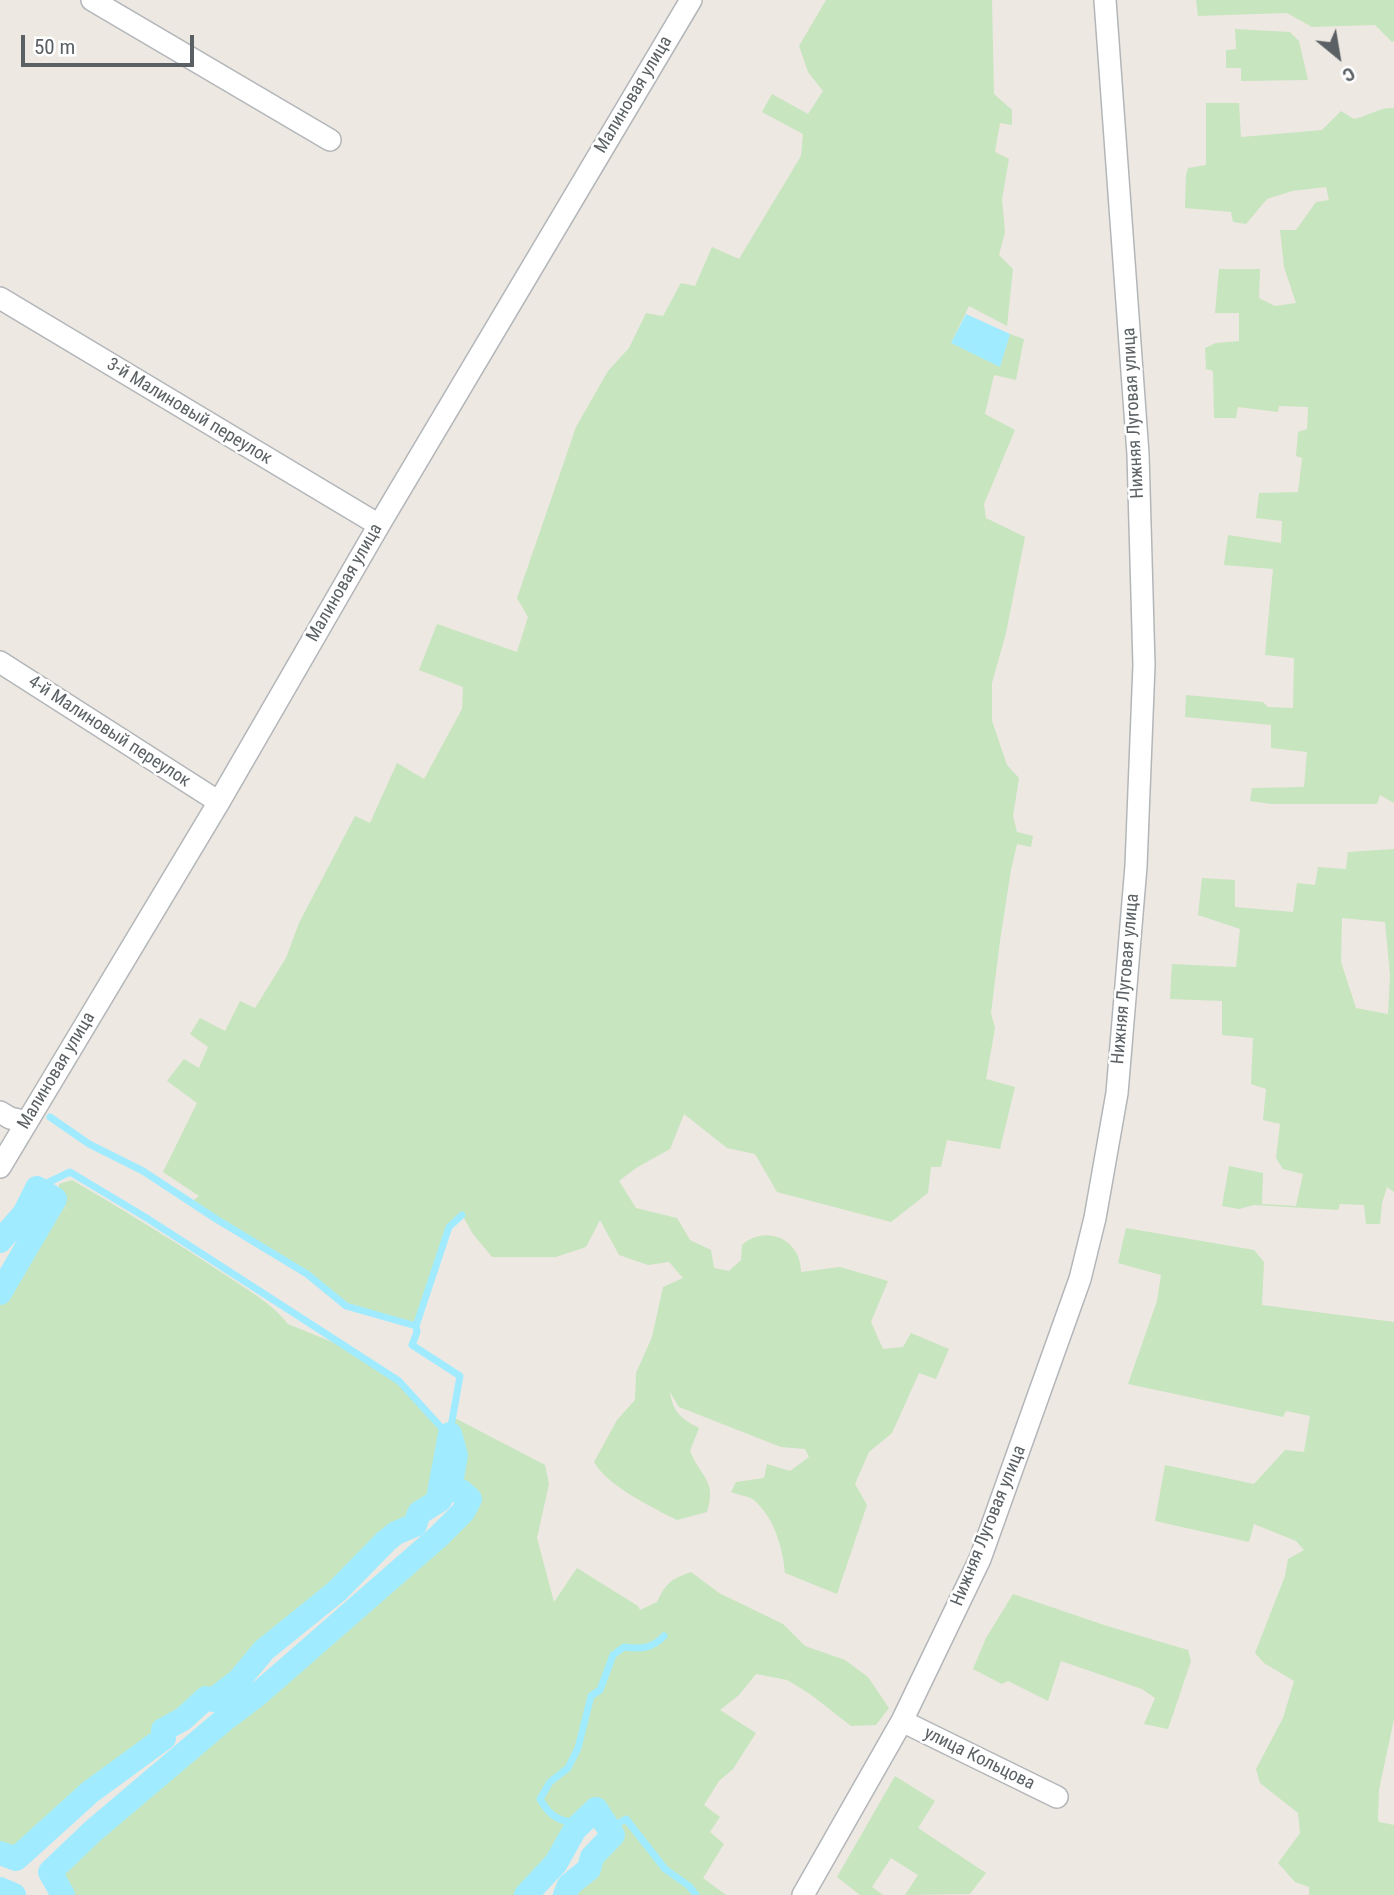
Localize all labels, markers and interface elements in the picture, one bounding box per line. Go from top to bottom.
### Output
scale bar [24,21,198,65]
north arrow [1303,21,1373,91]
street label: Малиновая улица [591,33,677,157]
text: 50 m [34,35,75,59]
text: С [1338,62,1359,87]
street label: Нижняя Луговая улица [1119,327,1149,499]
street label: 3-й Малиновый переулок [103,354,275,470]
street label: Малиновая улица [302,520,388,646]
street label: 4-й Малиновый переулок [24,672,194,792]
street label: Нижняя Луговая улица [1108,893,1144,1065]
street label: Малиновая улица [14,1009,100,1133]
street label: Нижняя Луговая улица [947,1443,1031,1609]
street label: улица Кольцова [920,1723,1038,1795]

